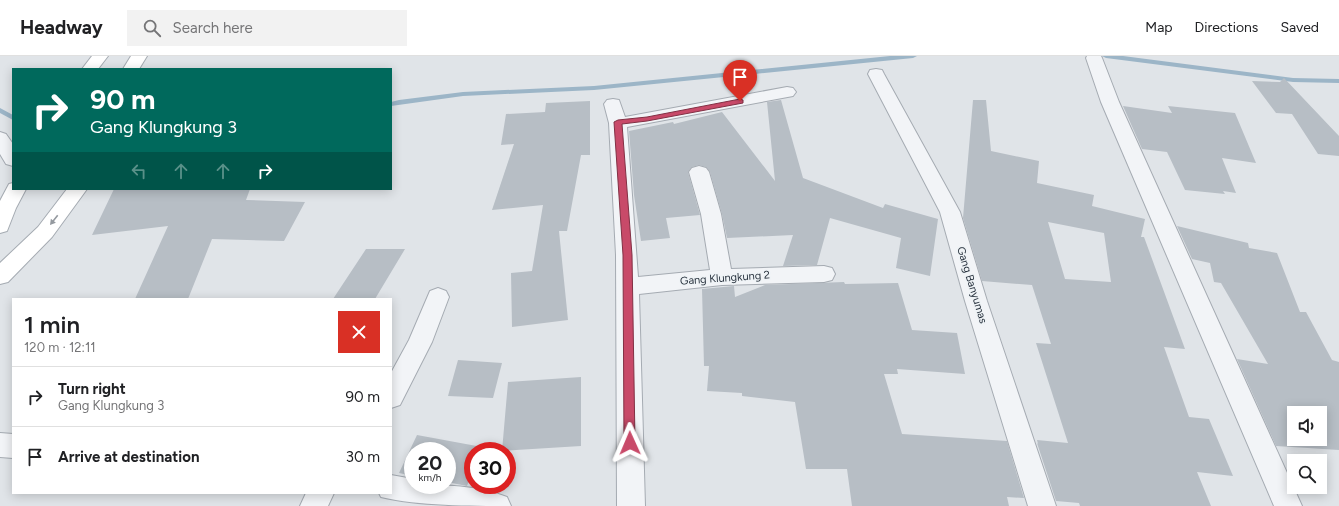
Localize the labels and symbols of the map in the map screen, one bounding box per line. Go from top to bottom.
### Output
pin [723,60,757,101]
one-way arrow [49,215,58,226]
street label: Gang Banyumas [954,245,990,325]
street label: Gang Klungkung 2 [680,268,770,288]
position arrow [609,422,651,464]
speed limit sign: 30 [464,442,516,494]

